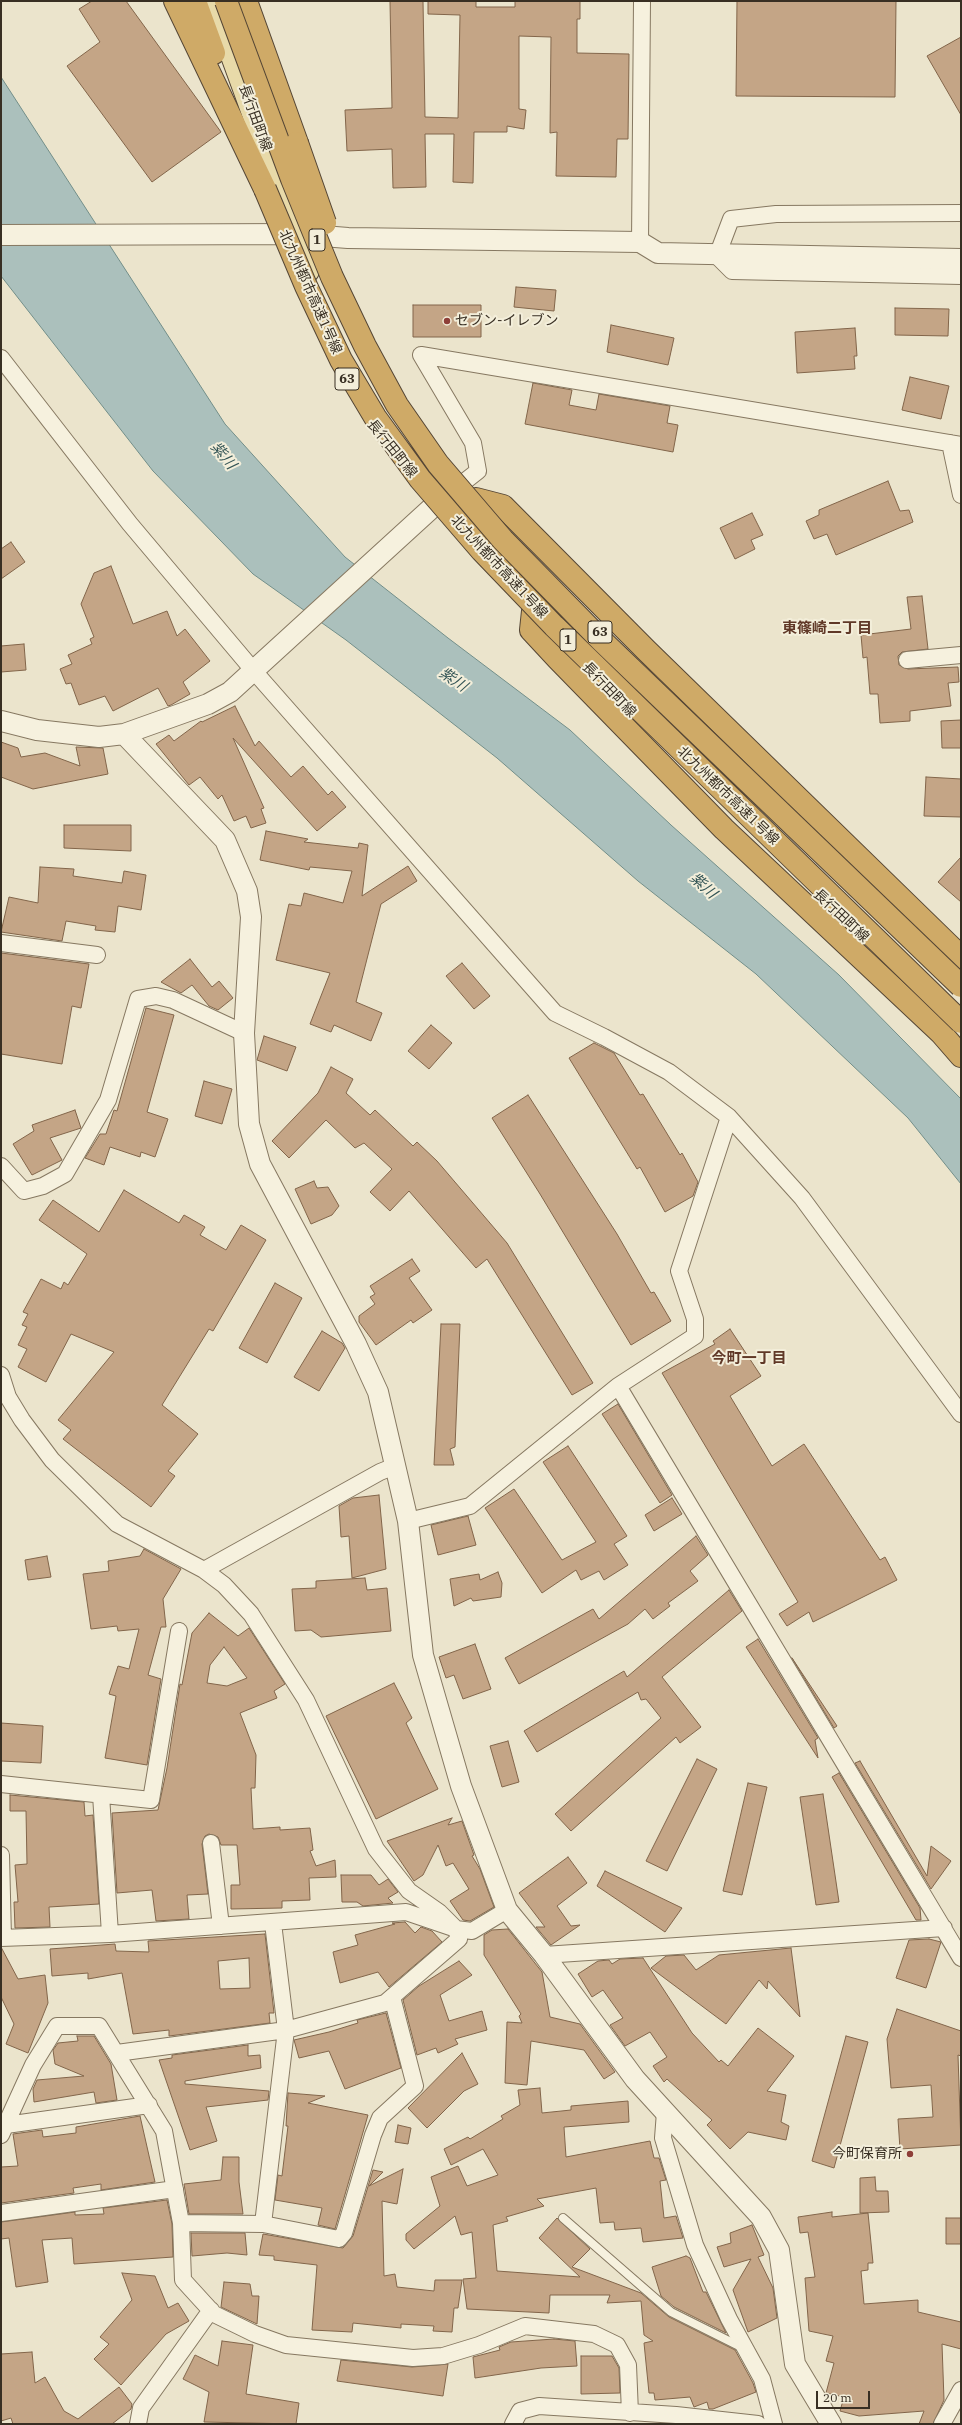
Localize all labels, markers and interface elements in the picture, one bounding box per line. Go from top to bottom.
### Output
street label: 長行田町線 [235,82,275,154]
street label: 北九州都市高速1号線 [275,227,345,357]
road number: 1 [309,229,325,251]
place label: セブン-イレブン [455,313,559,329]
marker: セブン-イレブン [442,316,452,326]
road number: 63 [335,368,359,390]
street label: 長行田町線 [363,417,421,481]
water label: 紫川 [206,439,240,473]
street label: 北九州都市高速1号線 [447,512,551,622]
district label: 東篠崎二丁目 [782,620,872,638]
road number: 63 [588,621,612,643]
road number: 1 [560,629,576,651]
street label: 長行田町線 [579,659,639,721]
water label: 紫川 [436,664,470,696]
street label: 北九州都市高速1号線 [674,743,782,849]
water label: 紫川 [686,869,720,903]
street label: 長行田町線 [810,886,872,946]
district label: 今町一丁目 [712,1350,786,1368]
place label: 今町保育所 [832,2146,902,2162]
marker: 今町保育所 [905,2149,915,2159]
scale bar [818,2383,872,2409]
text: 20 m [823,2390,852,2405]

